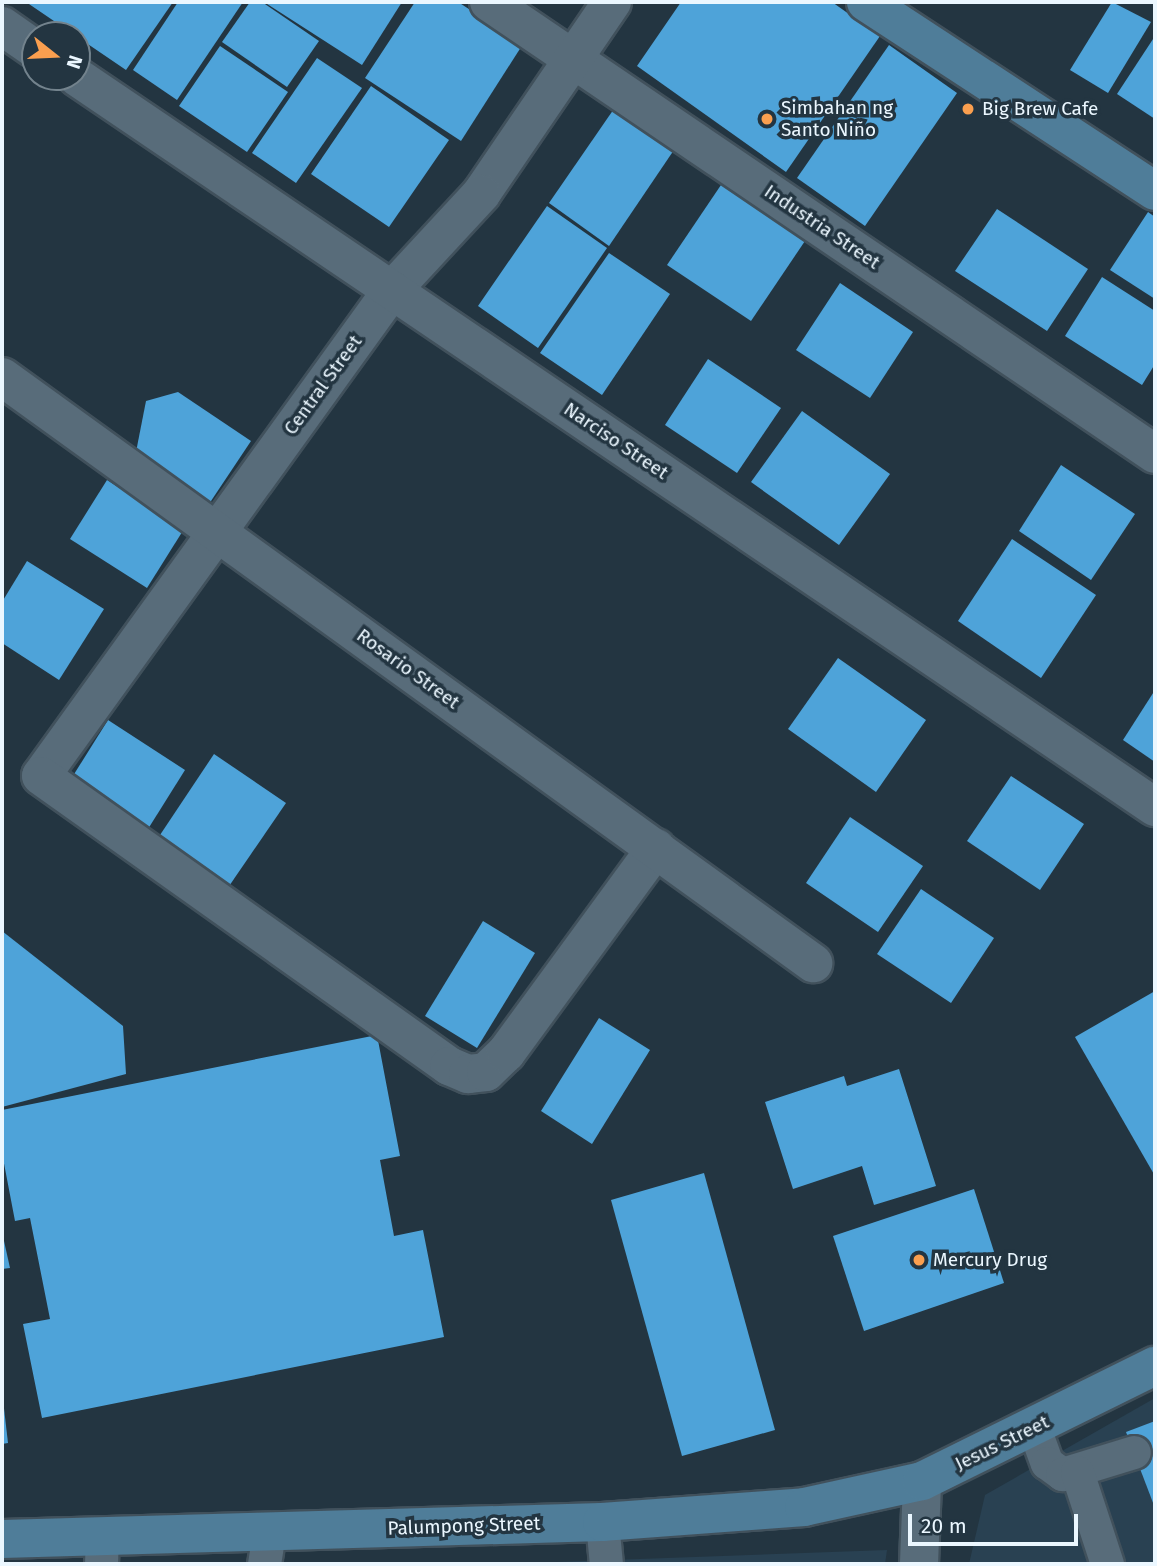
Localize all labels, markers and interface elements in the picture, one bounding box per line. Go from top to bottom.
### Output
north arrow [21,21,91,91]
text: N [62,52,87,72]
place label: Simbahan ng Santo Niño [781,97,893,141]
place label: Big Brew Cafe [982,98,1098,120]
marker: Big Brew Cafe [960,101,976,117]
marker: Simbahan ng Santo Niño [759,111,775,127]
street label: Industria Street [760,180,884,274]
street label: Central Street [279,331,367,439]
street label: Narciso Street [559,398,673,484]
street label: Rosario Street [352,624,464,714]
place label: Mercury Drug [933,1249,1047,1271]
marker: Mercury Drug [911,1252,927,1268]
street label: Jesus Street [951,1410,1053,1476]
scale bar [912,1500,1082,1544]
street label: Palumpong Street [387,1512,541,1540]
text: 20 m [921,1513,967,1539]

